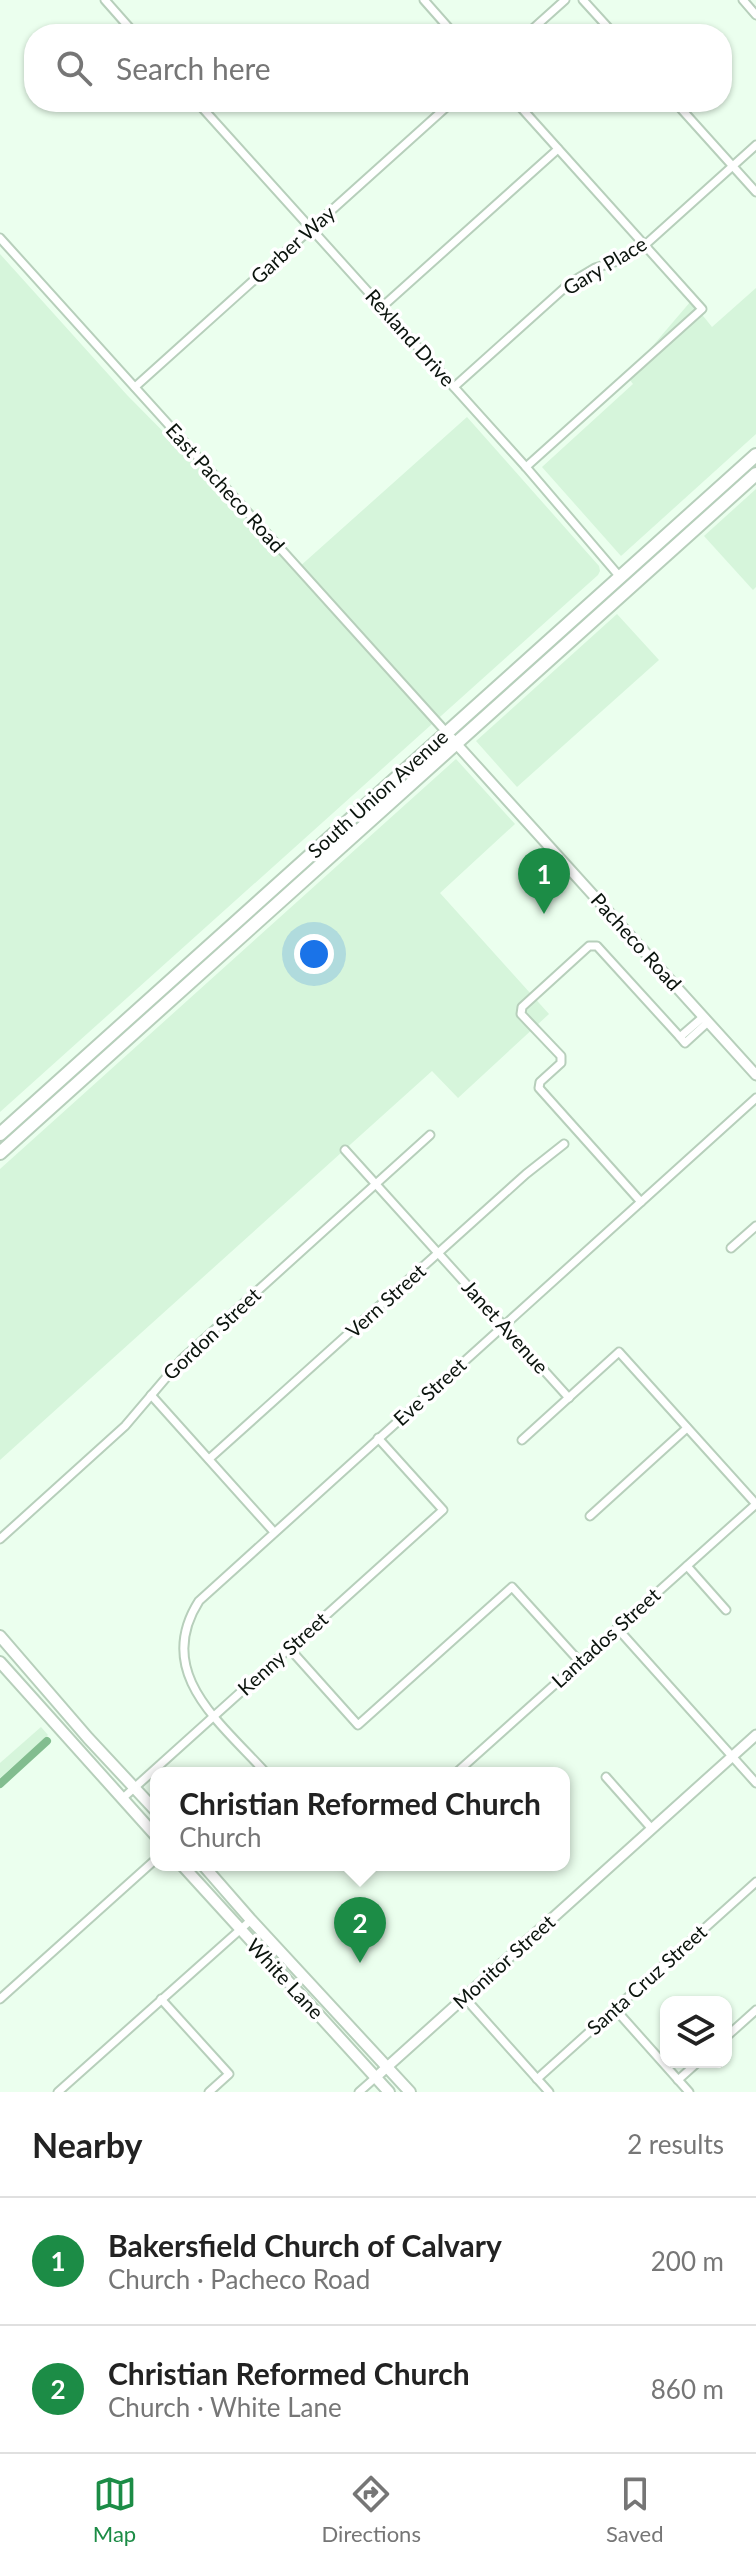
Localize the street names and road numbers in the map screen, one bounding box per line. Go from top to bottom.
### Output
street label: Garber Way [245,200,340,288]
street label: Gary Place [558,231,651,299]
street label: Rexland Drive [361,284,461,391]
street label: East Pacheco Road [161,418,290,557]
street label: South Union Avenue [302,724,452,862]
street label: Pacheco Road [587,888,687,995]
street label: Vern Street [341,1258,430,1342]
street label: Janet Avenue [458,1275,554,1378]
street label: Gordon Street [158,1282,265,1384]
street label: Eve Street [388,1352,471,1430]
street label: Lantados Street [546,1582,664,1692]
street label: Kenny Street [232,1607,332,1700]
street label: Monitor Street [447,1909,559,2013]
street label: Santa Cruz Street [582,1919,711,2039]
street label: White Lane [242,1933,329,2024]

